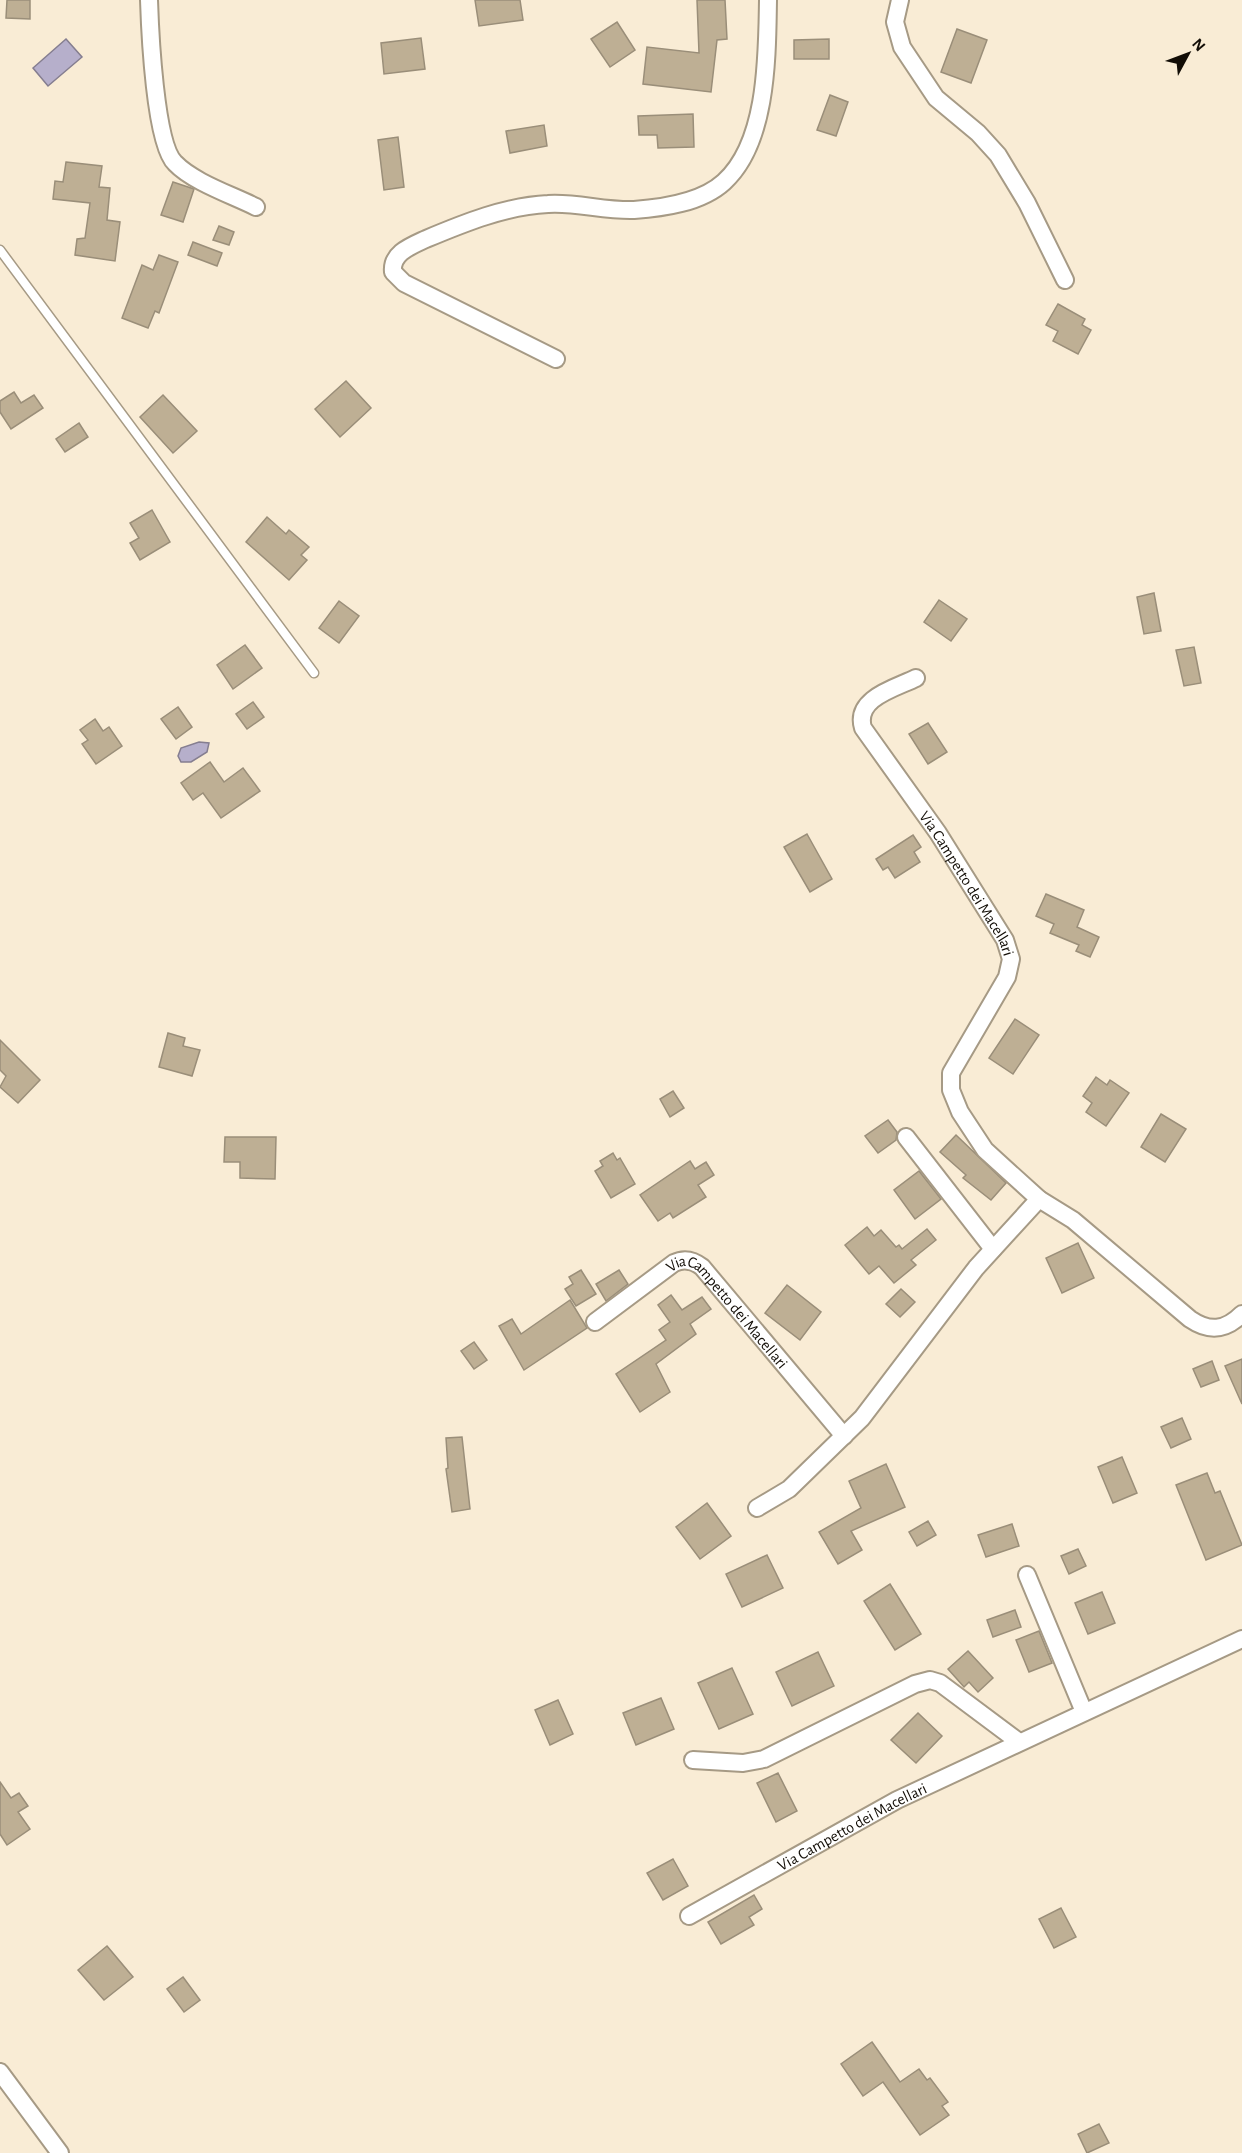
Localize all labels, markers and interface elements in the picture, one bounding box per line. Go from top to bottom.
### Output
north arrow [1158,24,1218,84]
text: N [1189,35,1208,54]
street label: Via Campetto dei Macellari [916,808,1016,958]
street label: Via Campetto dei Macellari [663,1253,790,1372]
street label: Via Campetto dei Macellari [775,1780,929,1874]

